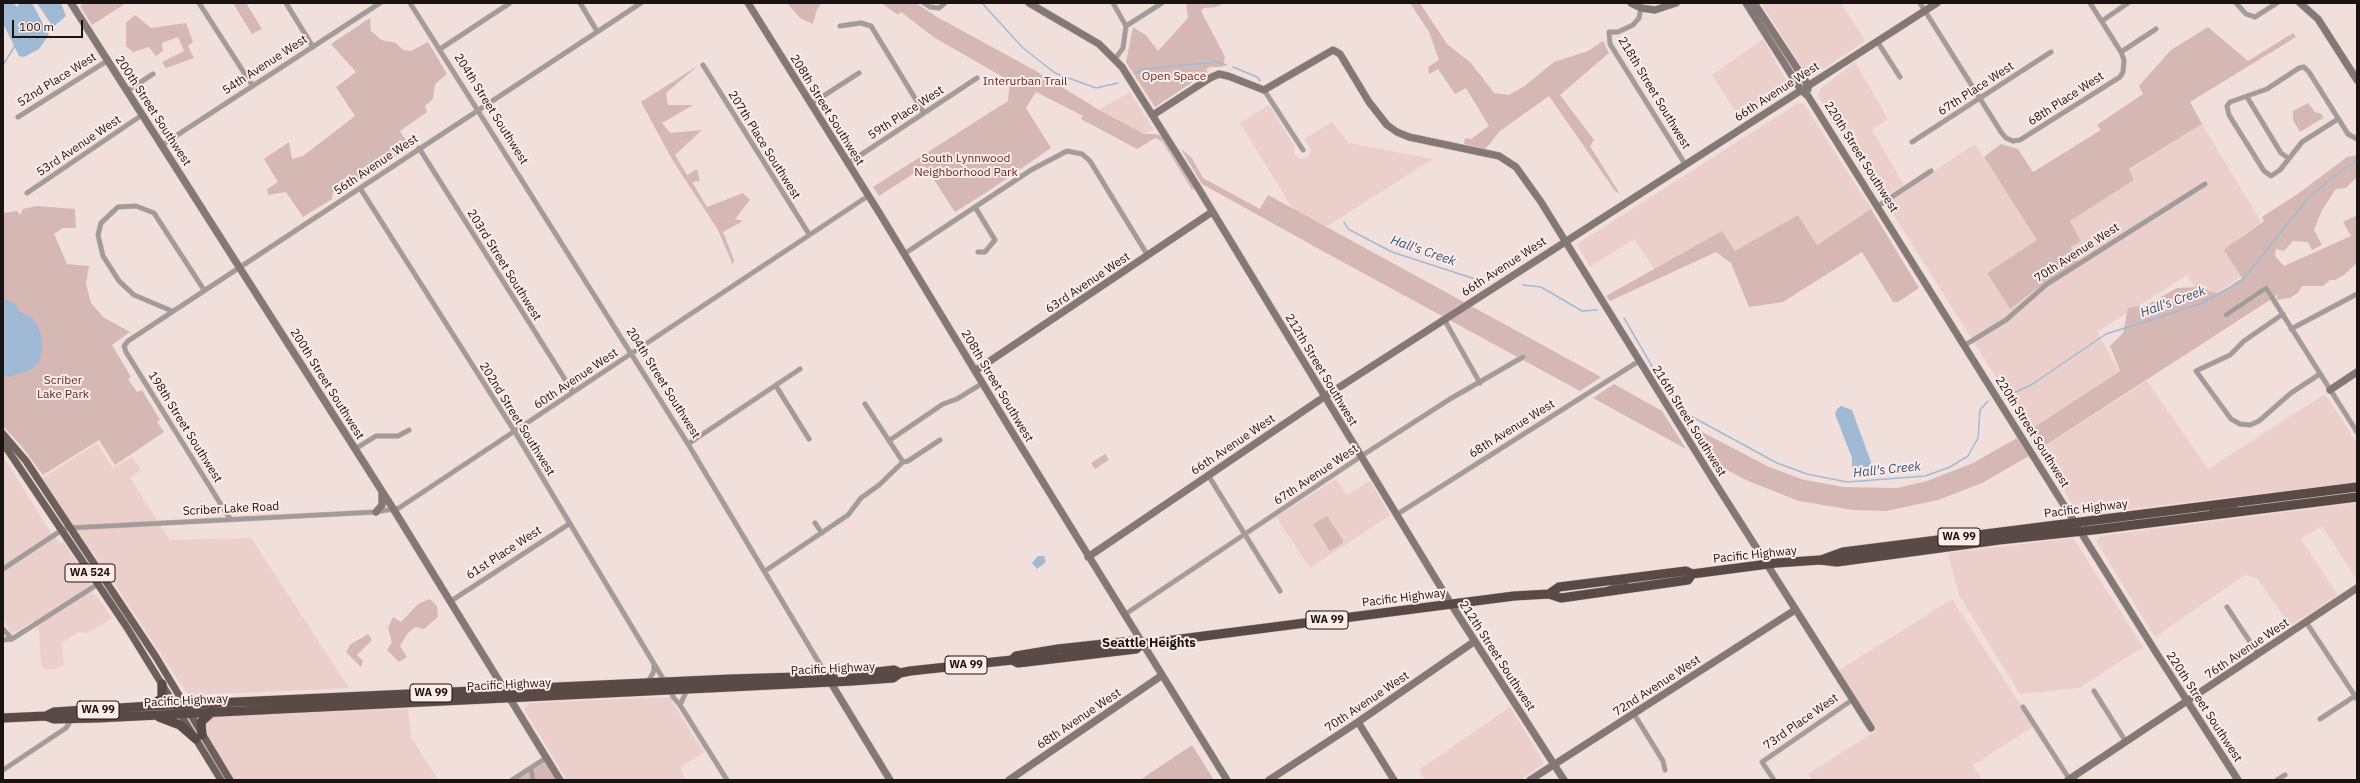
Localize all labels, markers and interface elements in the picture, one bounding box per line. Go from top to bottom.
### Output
scale bar [14,12,85,38]
text: 100 m [19,19,54,34]
street label: 54th Avenue West [220,32,310,98]
street label: 218th Street Southwest [1615,34,1693,152]
street label: 52nd Place West [15,50,99,110]
street label: 204th Street Southwest [451,51,531,167]
street label: 208th Street Southwest [787,52,867,168]
street label: 200th Street Southwest [112,53,194,169]
street label: 66th Avenue West [1732,59,1822,125]
street label: 67th Place West [1935,59,2017,119]
street label: 68th Place West [2025,69,2107,129]
park label: Open Space [1142,70,1206,84]
park label: Interurban Trail [983,75,1067,89]
street label: 59th Place West [865,83,947,143]
street label: 207th Place Southwest [725,88,803,202]
street label: 220th Street Southwest [1821,99,1901,215]
street label: 53rd Avenue West [34,112,124,180]
street label: 56th Avenue West [331,132,421,198]
park label: South Lynnwood Neighborhood Park [914,152,1018,180]
street label: 203rd Street Southwest [464,207,544,323]
street label: 70th Avenue West [2032,220,2122,286]
water label: Hall's Creek [1388,233,1458,269]
street label: 66th Avenue West [1459,234,1549,300]
street label: 63rd Avenue West [1043,249,1133,317]
water label: Hall's Creek [2138,283,2208,321]
street label: 212th Street Southwest [1282,311,1360,429]
street label: 204th Street Southwest [623,325,703,441]
street label: 200th Street Southwest [287,326,367,442]
street label: 208th Street Southwest [958,327,1036,445]
street label: 60th Avenue West [531,346,621,412]
street label: 202nd Street Southwest [476,360,558,478]
street label: 216th Street Southwest [1649,363,1729,479]
street label: 198th Street Southwest [145,369,225,485]
park label: Scriber Lake Park [37,374,89,402]
street label: 220th Street Southwest [1992,374,2072,490]
street label: 68th Avenue West [1467,397,1557,461]
street label: 66th Avenue West [1188,412,1278,478]
street label: 67th Avenue West [1271,442,1361,508]
water label: Hall's Creek [1852,459,1922,481]
street label: Pacific Highway [2043,497,2129,521]
street label: Scriber Lake Road [182,499,280,519]
street label: 61st Place West [464,523,544,583]
road number: WA 99 [1938,528,1980,546]
street label: Pacific Highway [1712,543,1798,567]
road number: WA 524 [65,564,115,582]
street label: Pacific Highway [1361,586,1447,610]
street label: 212th Street Southwest [1456,598,1538,714]
road number: WA 99 [1306,611,1348,629]
street label: 76th Avenue West [2202,616,2292,682]
district label: Seattle Heights [1102,635,1196,651]
street label: 220th Street Southwest [2163,649,2245,765]
street label: 72nd Avenue West [1611,652,1703,720]
road number: WA 99 [945,656,987,674]
street label: Pacific Highway [791,660,875,678]
street label: 70th Avenue West [1322,669,1412,735]
street label: Pacific Highway [467,676,551,694]
road number: WA 99 [410,684,452,702]
street label: 68th Avenue West [1034,686,1124,752]
street label: 73rd Place West [1761,691,1841,753]
street label: Pacific Highway [144,692,228,710]
road number: WA 99 [77,701,119,719]

